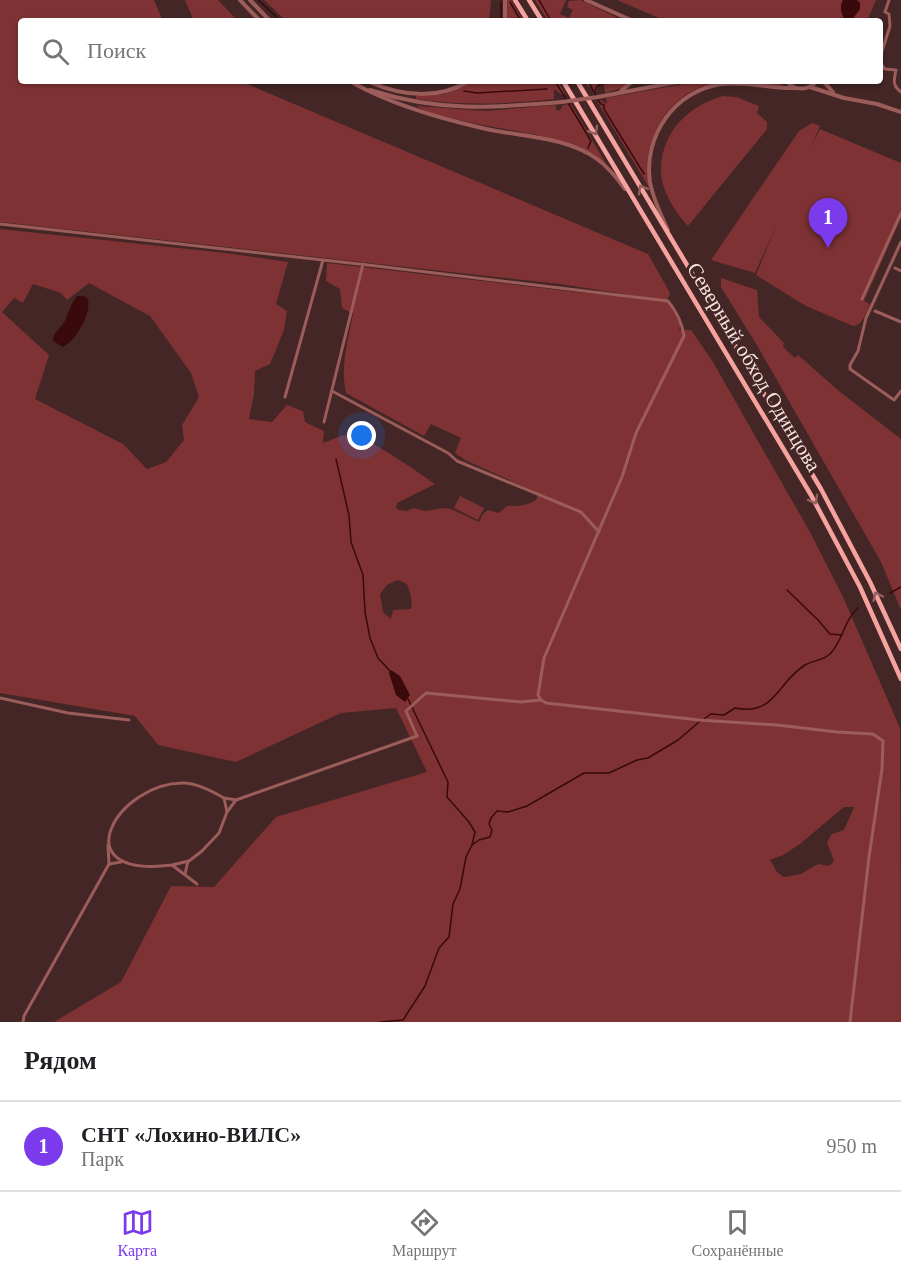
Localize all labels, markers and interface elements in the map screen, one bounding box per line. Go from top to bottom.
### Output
search box [18,18,883,84]
icon: search [39,35,72,68]
text: Поиск [87,38,146,63]
one-way arrow [586,125,598,135]
one-way arrow [637,185,649,195]
pin: 1 [808,198,848,248]
street label: Северный обход Одинцова [682,258,826,476]
your location [347,421,376,450]
one-way arrow [807,494,818,505]
one-way arrow [872,591,884,602]
text: Рядом [24,1046,97,1075]
text: СНТ «Лохино-ВИЛС» [81,1122,301,1147]
text: 1 [39,1135,49,1157]
text: 950 m [826,1135,877,1157]
text: Парк [81,1148,124,1170]
tab: Карта [117,1206,157,1260]
tab: Маршрут [392,1206,457,1260]
tab: Сохранённые [692,1206,784,1260]

